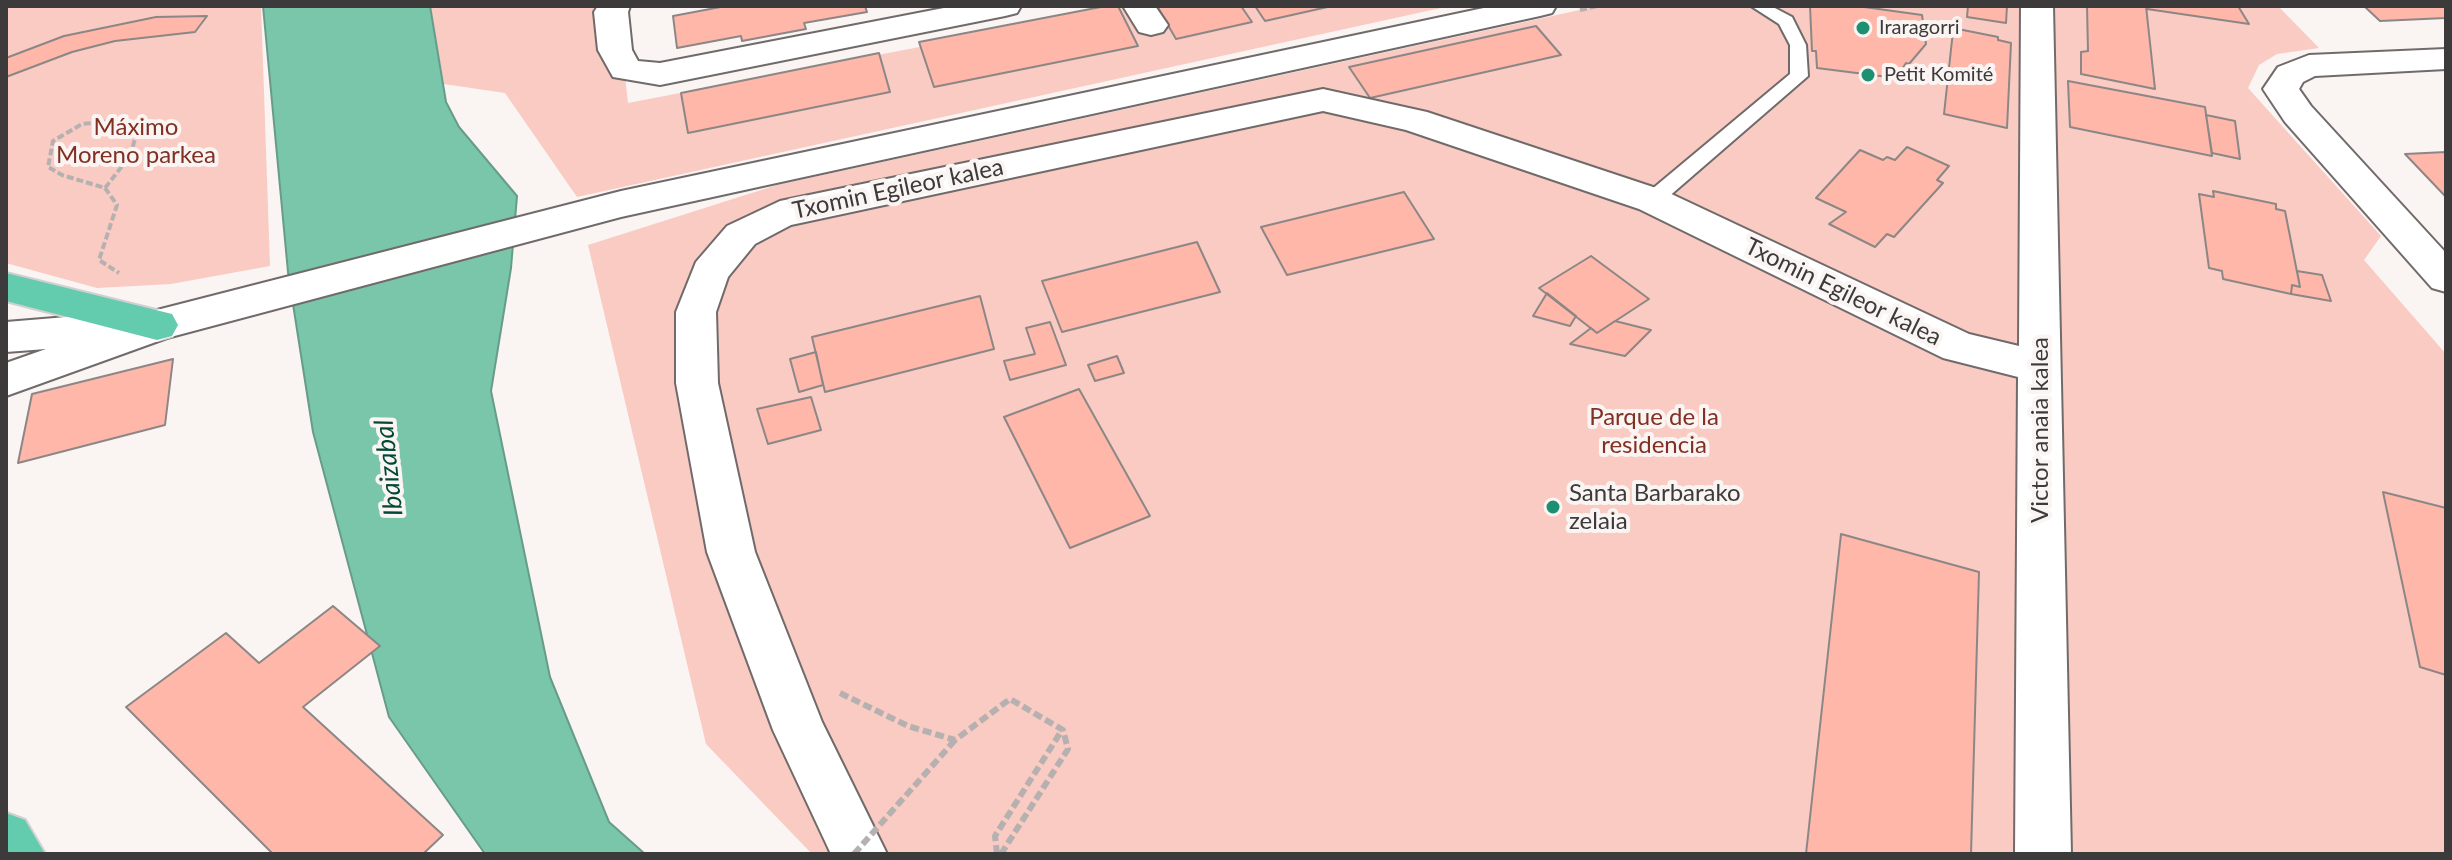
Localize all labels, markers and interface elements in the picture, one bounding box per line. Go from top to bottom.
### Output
place label: Iraragorri [1879,16,1960,40]
marker: Iraragorri [1854,19,1872,37]
place label: Petit Komité [1884,63,1993,87]
marker: Petit Komité [1859,66,1877,84]
park label: Máximo Moreno parkea [56,113,216,169]
street label: Txomin Egileor kalea [790,153,1006,225]
street label: Txomin Egileor kalea [1740,232,1946,352]
street label: Victor anaia kalea [2026,337,2054,523]
park label: Parque de la residencia [1589,403,1719,459]
water label: Ibaizabal [368,418,410,518]
place label: Santa Barbarako zelaia [1569,479,1741,535]
marker: Santa Barbarako zelaia [1544,498,1562,516]

